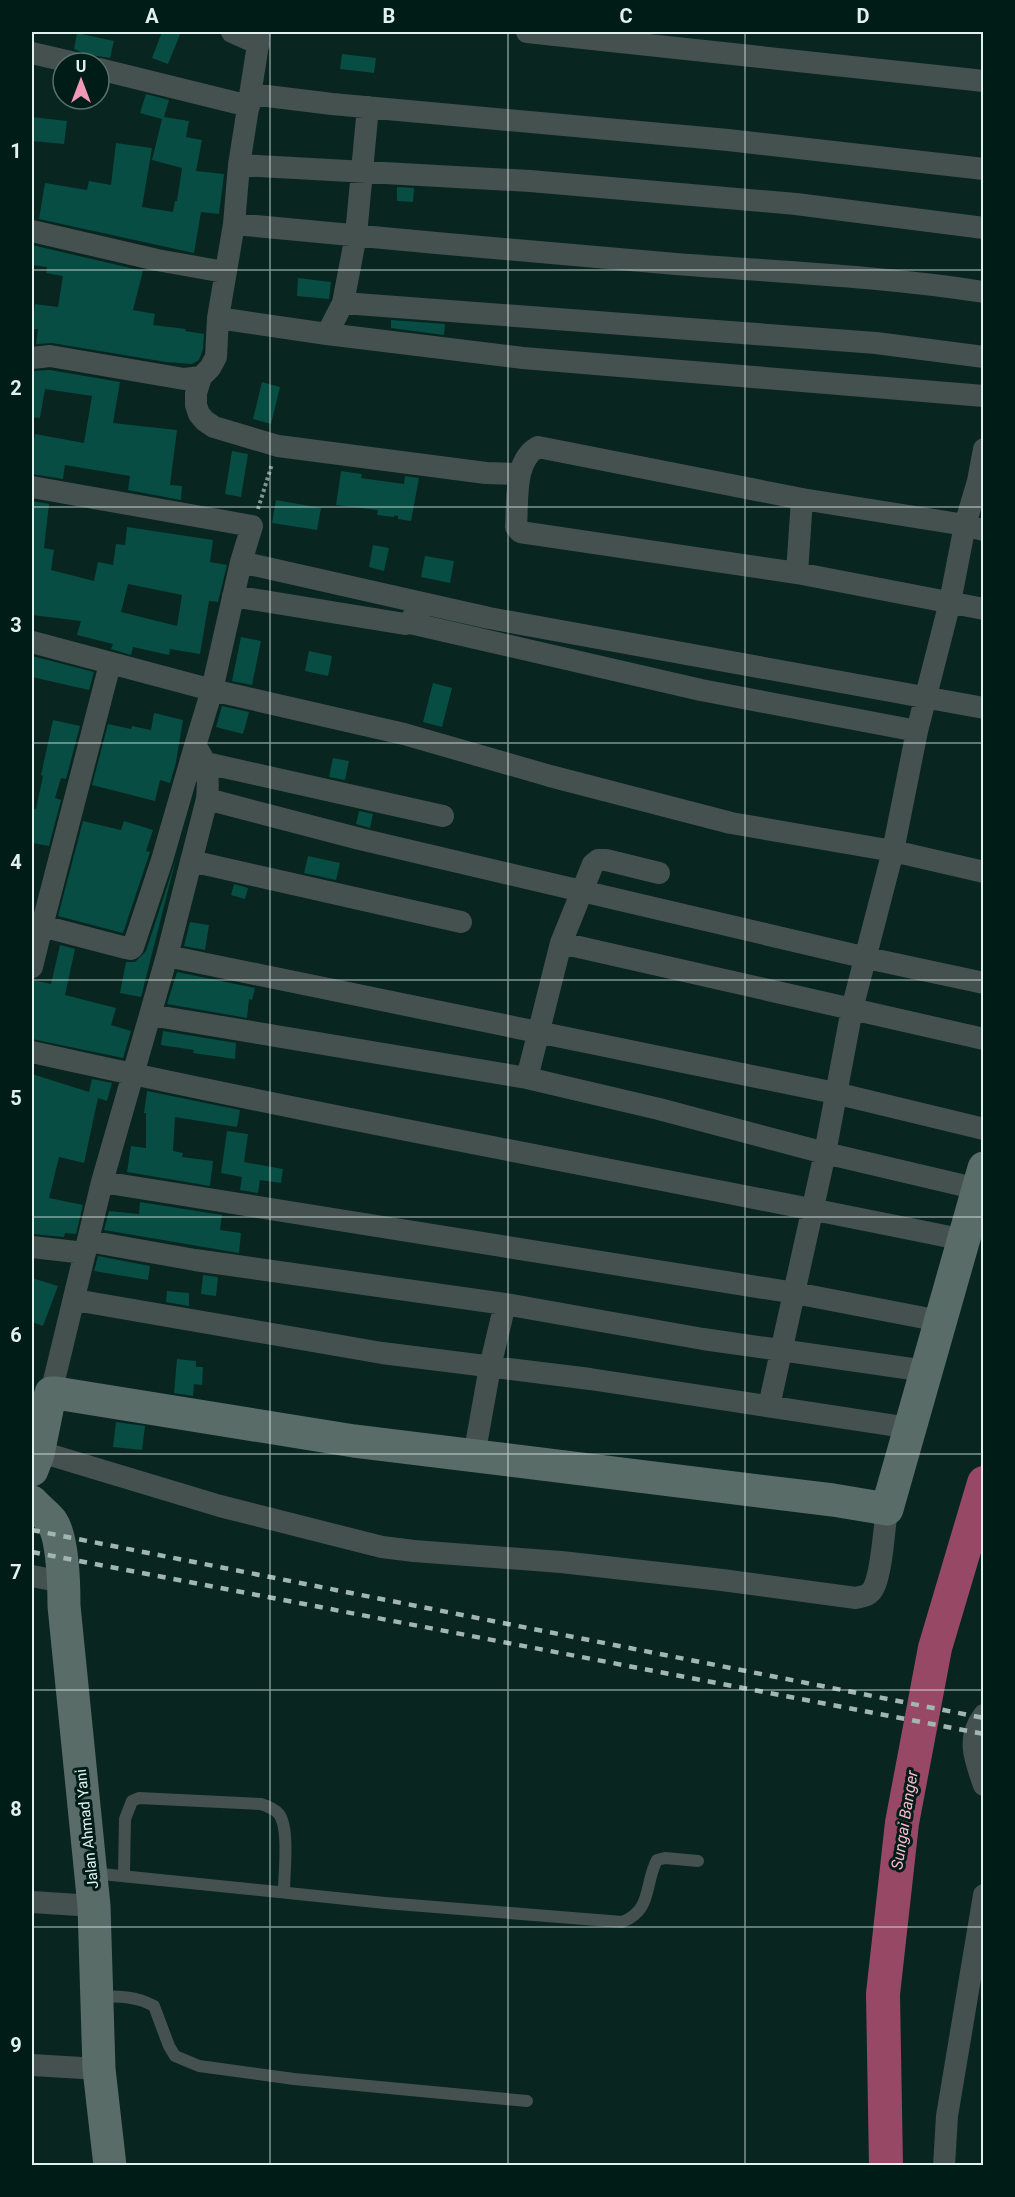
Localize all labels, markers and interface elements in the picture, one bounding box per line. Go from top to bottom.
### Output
text: A [145,4,159,28]
text: B [383,4,395,28]
text: C [619,4,633,28]
text: D [857,4,870,28]
north arrow [51,51,111,111]
text: U [76,57,86,76]
text: 1 [10,139,22,163]
text: 2 [10,376,22,400]
text: 3 [10,613,22,637]
text: 4 [10,850,22,874]
text: 5 [10,1086,22,1110]
text: 6 [10,1323,22,1347]
text: 7 [10,1560,22,1584]
street label: Jalan Ahmad Yani [72,1768,102,1890]
water label: Sungai Banger [887,1768,922,1871]
text: 8 [10,1797,22,1821]
text: 9 [10,2033,22,2057]

